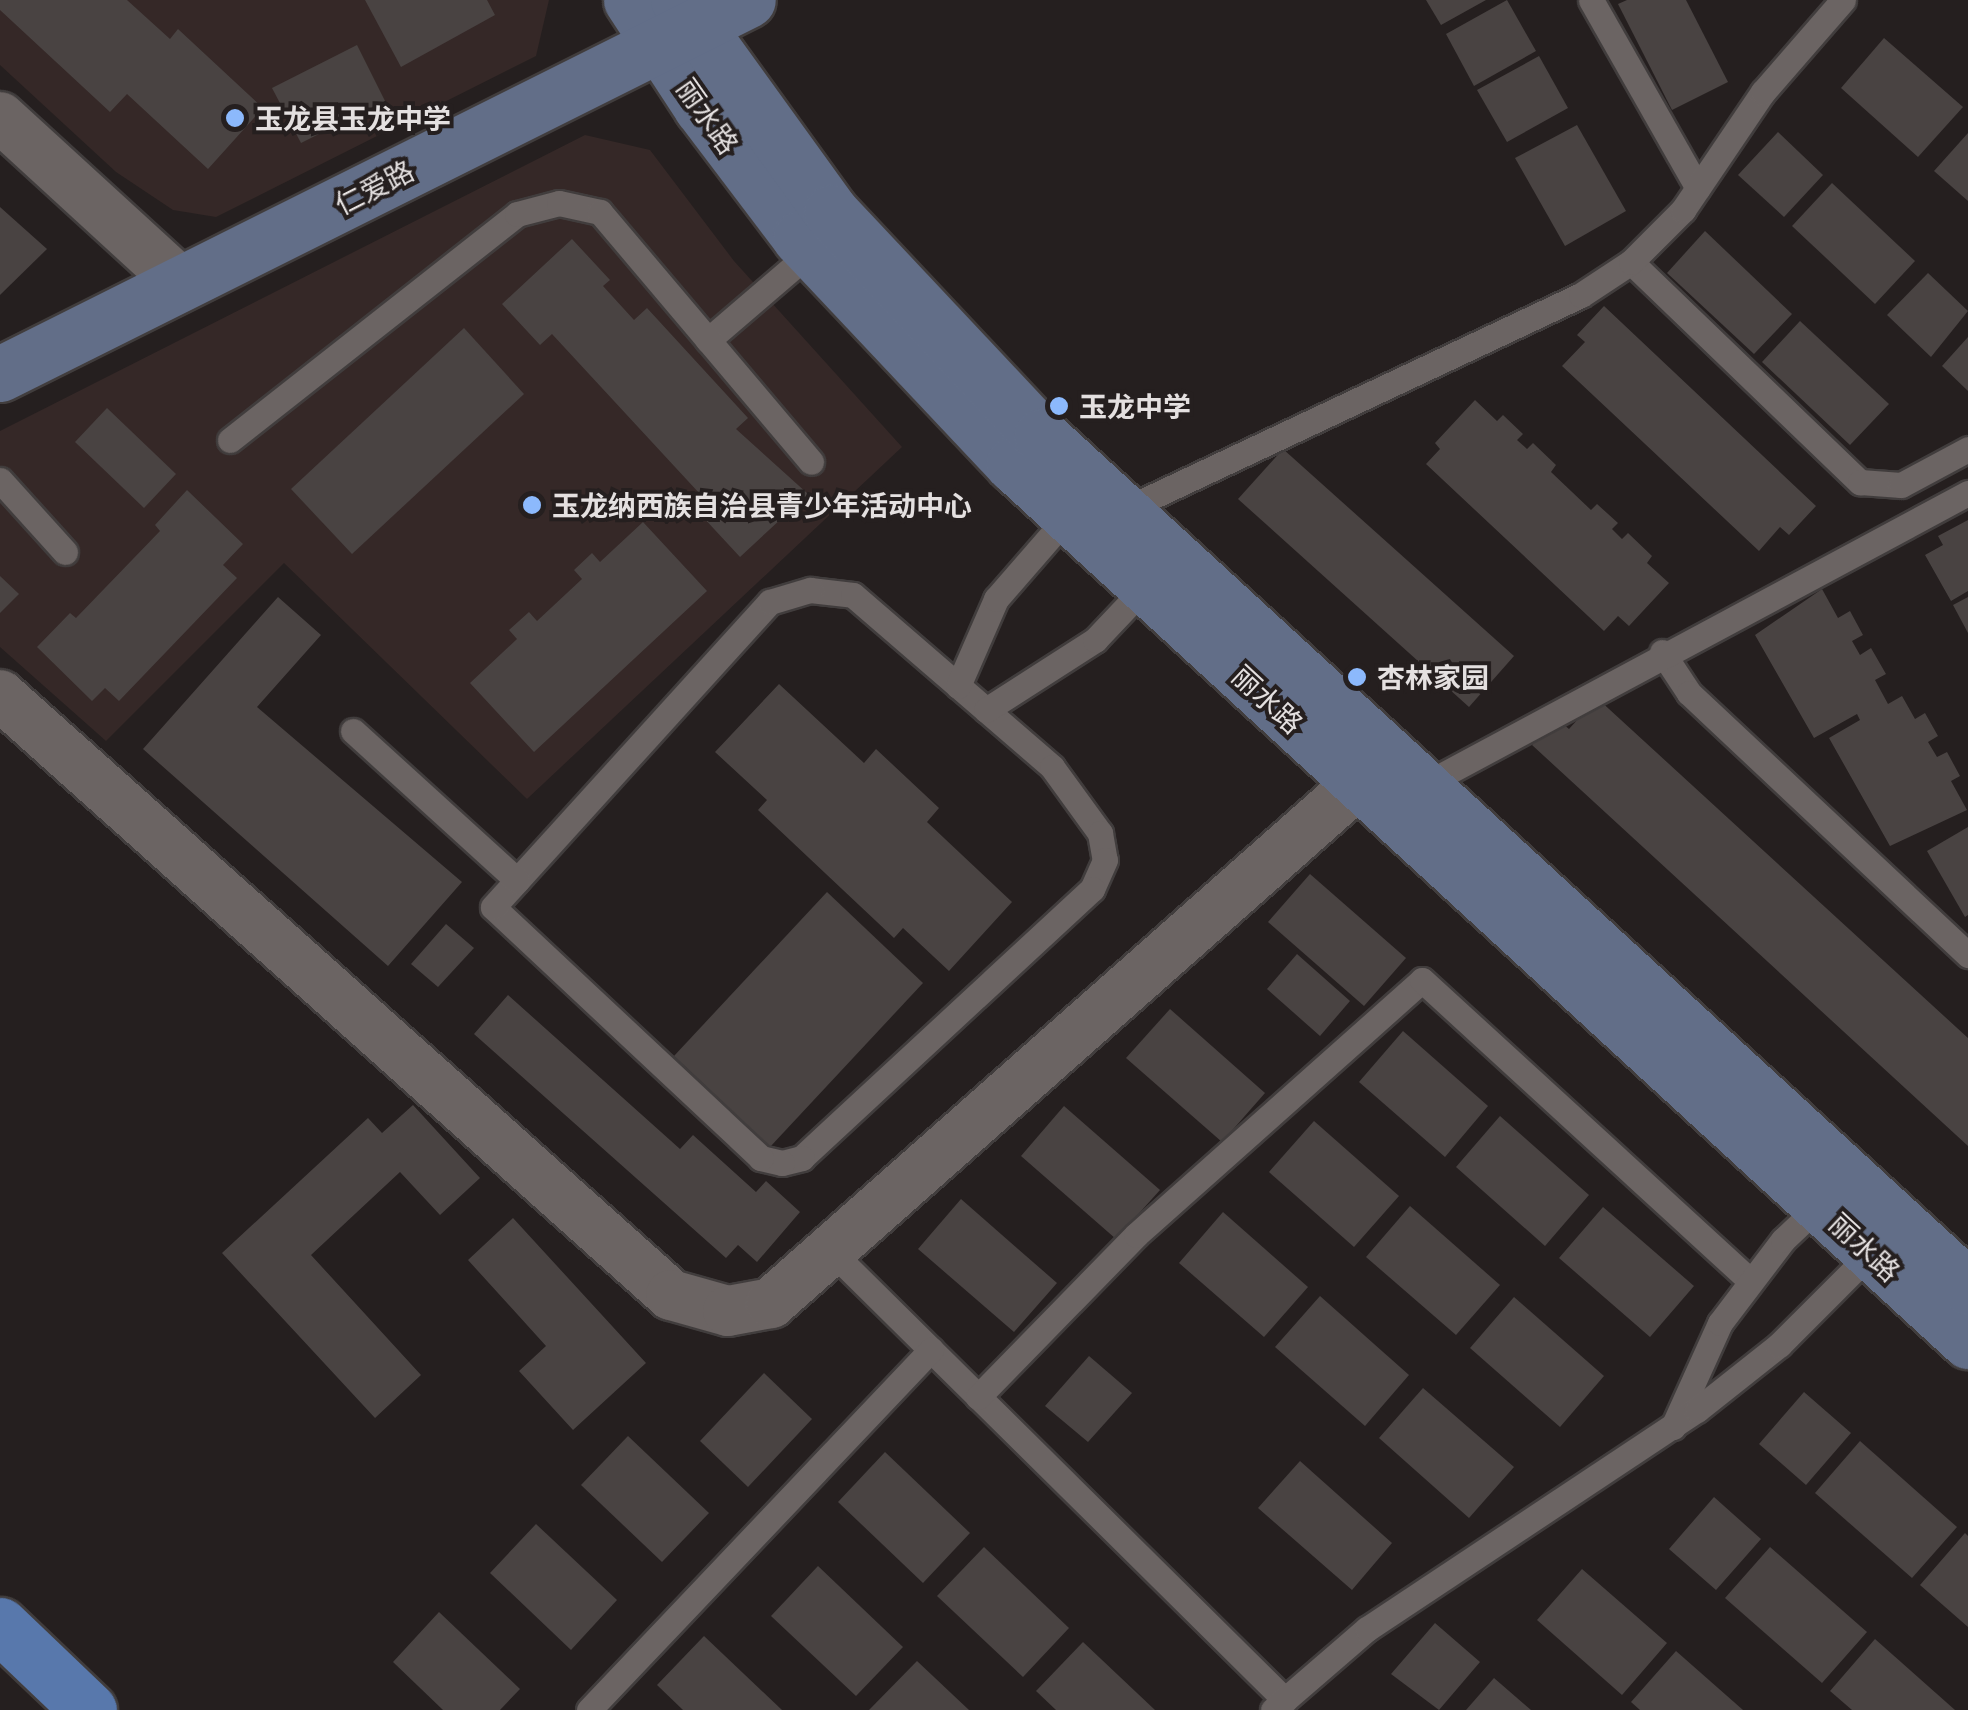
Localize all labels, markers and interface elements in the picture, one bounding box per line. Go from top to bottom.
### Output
street label: 丽水路 [670,72,746,160]
place label: 玉龙县玉龙中学 [255,101,451,135]
marker: 玉龙县玉龙中学 [224,107,246,129]
street label: 仁爱路 [329,153,419,221]
place label: 玉龙中学 [1079,389,1191,423]
marker: 玉龙中学 [1048,395,1070,417]
place label: 玉龙纳西族自治县青少年活动中心 [552,488,972,522]
marker: 玉龙纳西族自治县青少年活动中心 [521,494,543,516]
street label: 丽水路 [1226,658,1310,740]
place label: 杏林家园 [1377,660,1489,694]
marker: 杏林家园 [1346,666,1368,688]
street label: 丽水路 [1823,1206,1907,1288]

